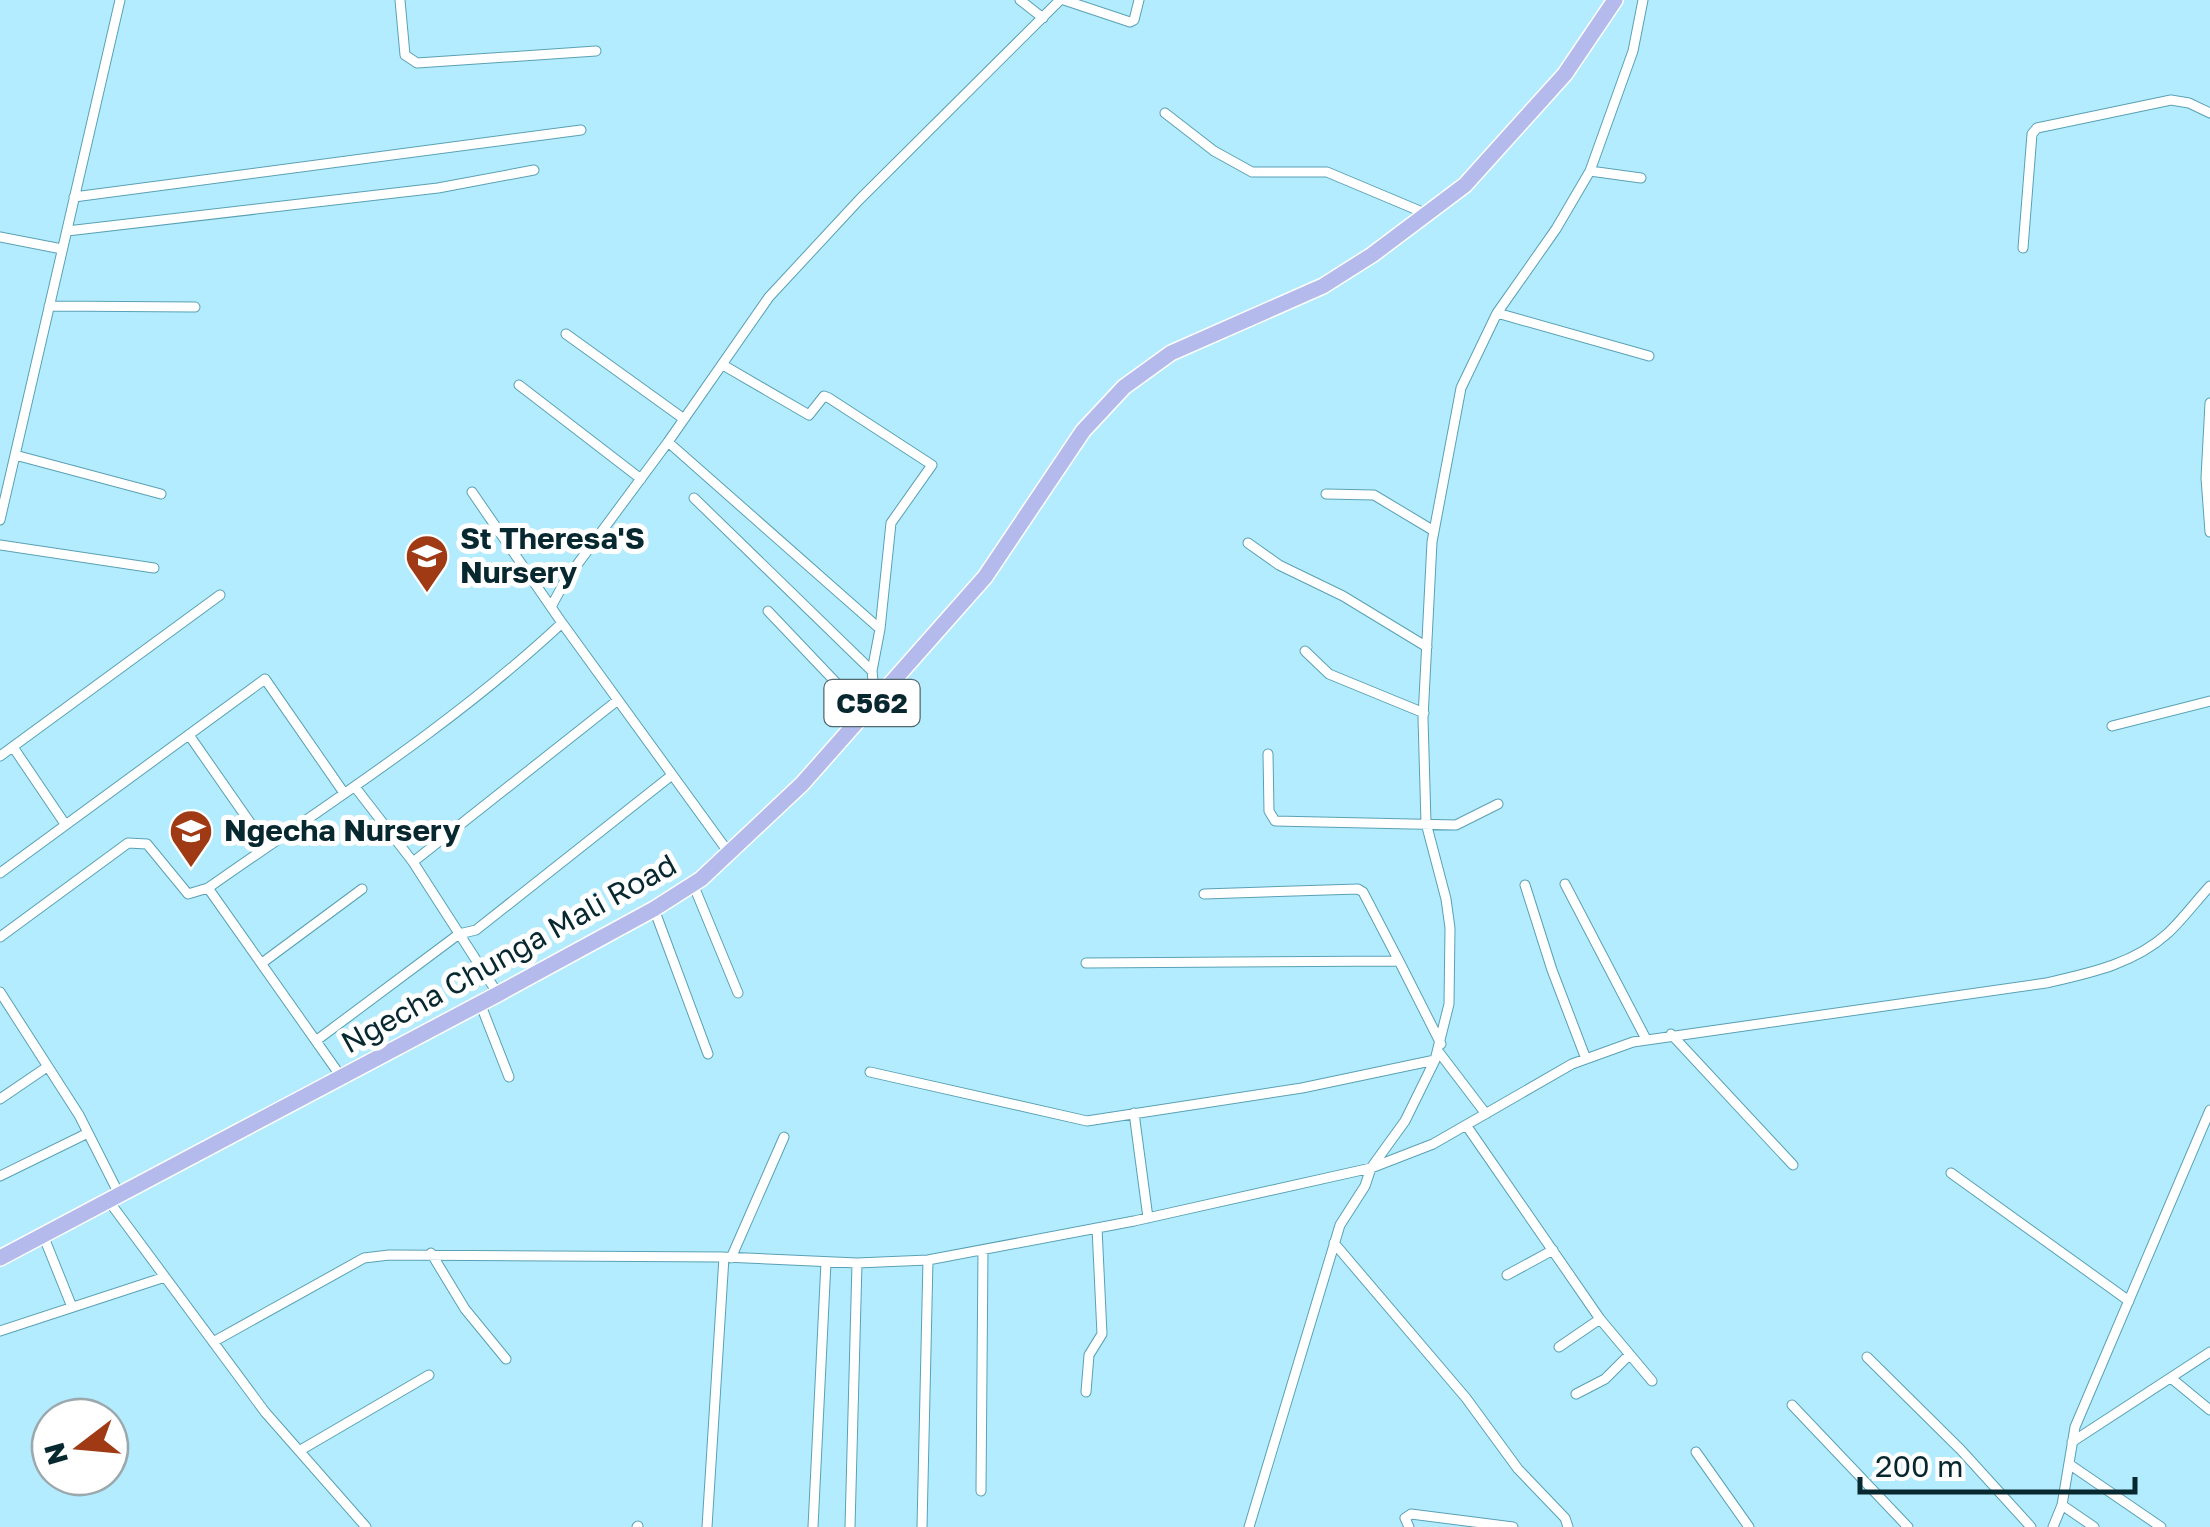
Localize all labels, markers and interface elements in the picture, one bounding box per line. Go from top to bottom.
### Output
place label: St Theresa'S Nursery [460,520,645,590]
school or university icon: St Theresa'S Nursery [404,533,450,594]
road number: C562 [824,680,920,726]
school or university icon: Ngecha Nursery [168,808,214,869]
place label: Ngecha Nursery [224,812,461,848]
street label: Ngecha Chunga Mali Road [335,846,682,1060]
north arrow [30,1397,130,1497]
scale bar [1860,1432,2135,1494]
text: N [37,1439,74,1469]
text: 200 m [1875,1448,1964,1484]

